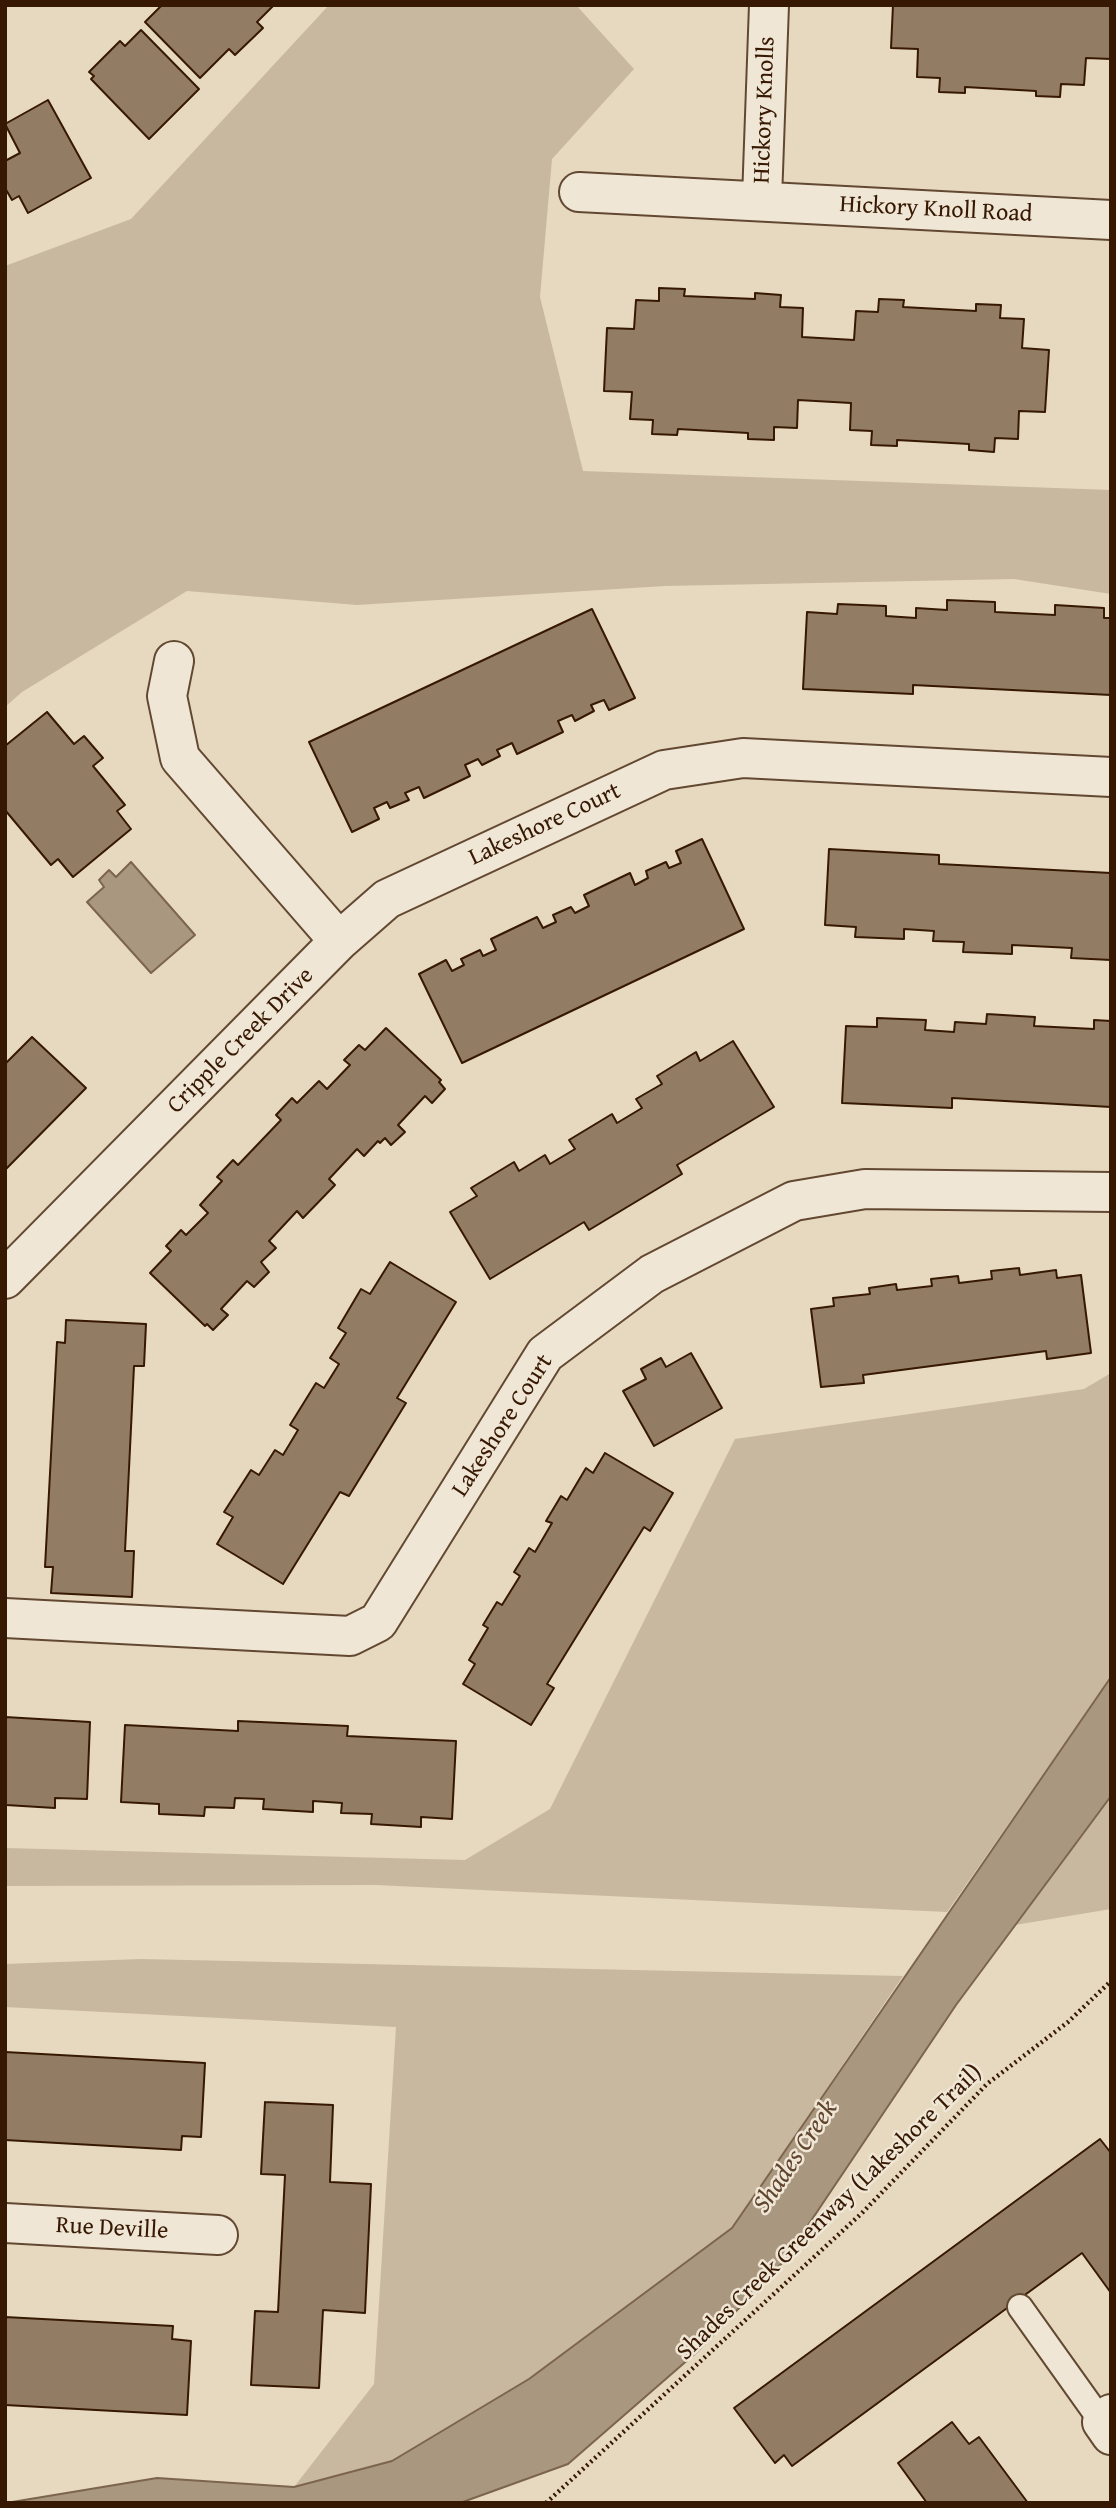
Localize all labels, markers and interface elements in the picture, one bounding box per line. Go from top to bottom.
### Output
street label: Hickory Knolls [748,36,782,184]
street label: Hickory Knoll Road [839,191,1033,229]
street label: Lakeshore Court [465,777,625,873]
street label: Cripple Creek Drive [162,962,320,1120]
street label: Lakeshore Court [446,1349,560,1503]
street label: Shades Creek Greenway (Lakeshore Trail) [671,2059,989,2367]
water label: Shades Creek [747,2095,845,2219]
street label: Rue Deville [55,2212,169,2246]

